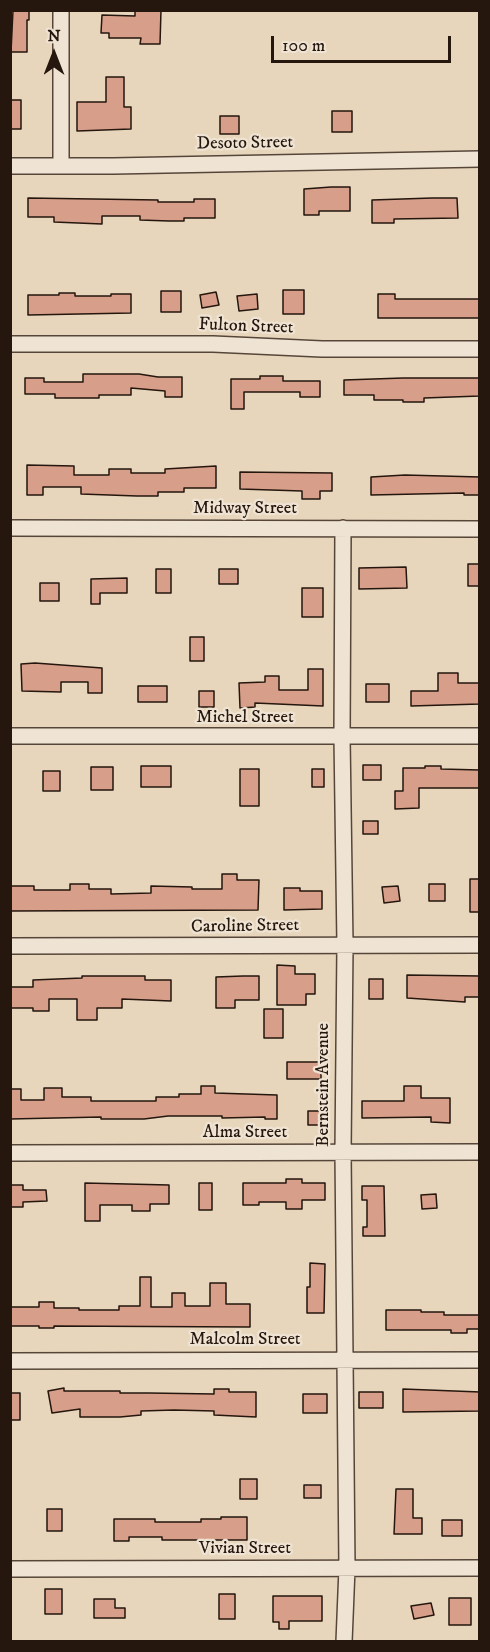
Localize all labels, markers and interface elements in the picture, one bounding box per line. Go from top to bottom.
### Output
north arrow [24,24,84,84]
scale bar [274,24,454,62]
text: N [47,26,61,46]
text: 100 m [282,35,325,57]
street label: Desoto Street [197,132,293,156]
street label: Fulton Street [198,315,294,339]
street label: Midway Street [193,498,297,520]
street label: Michel Street [196,707,294,729]
street label: Caroline Street [191,915,299,939]
street label: Bernstein Avenue [313,1023,335,1147]
street label: Alma Street [203,1122,287,1144]
street label: Malcolm Street [189,1329,301,1351]
street label: Vivian Street [199,1538,291,1560]

